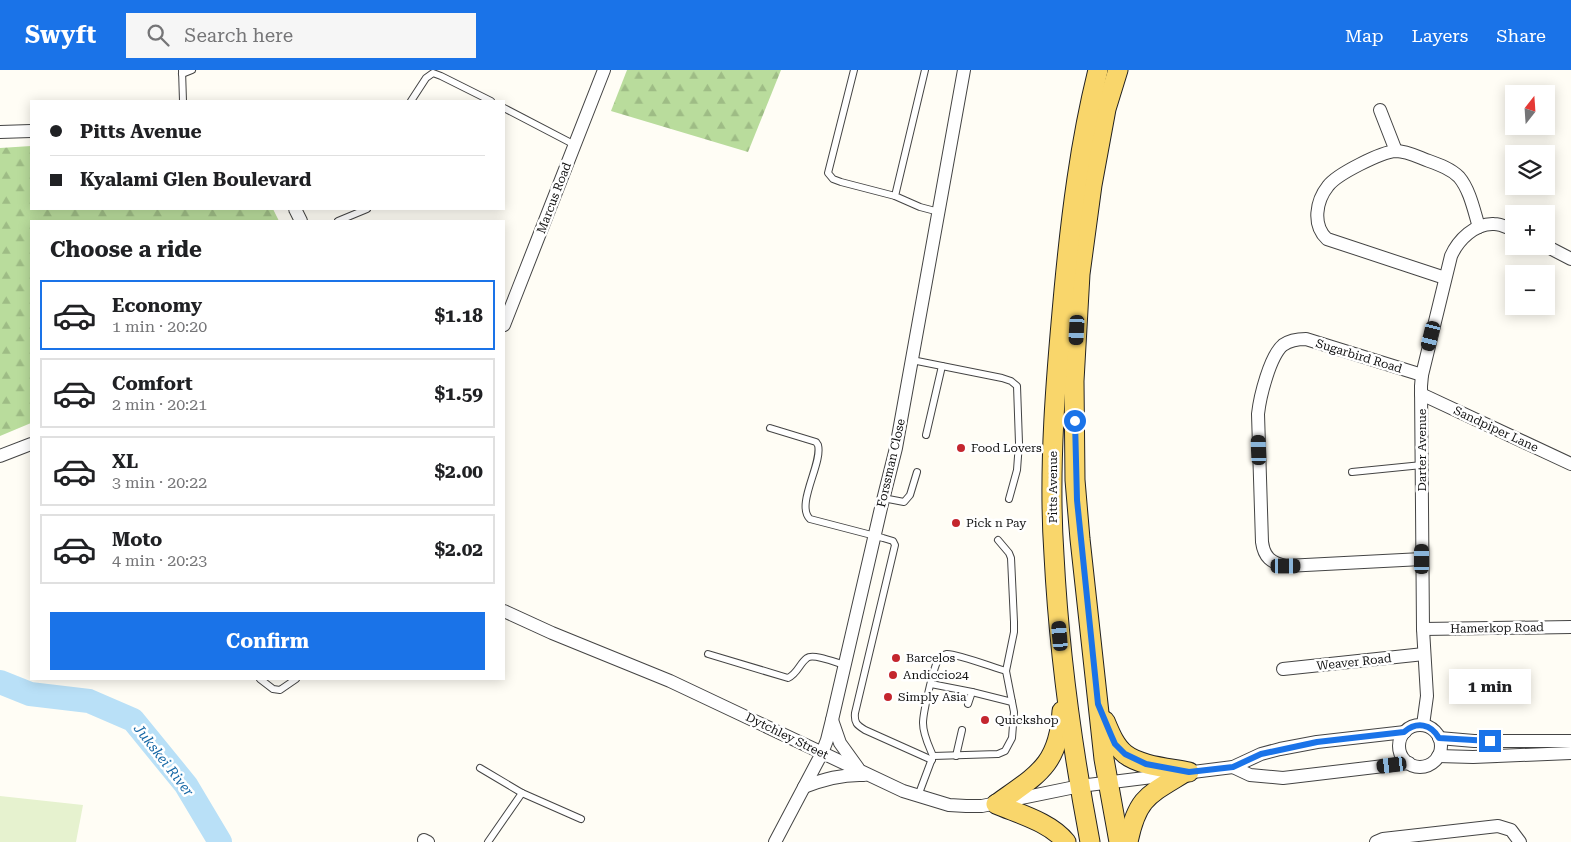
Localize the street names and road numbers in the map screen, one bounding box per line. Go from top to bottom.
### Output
street label: Marcus Road [534,160,574,236]
street label: Sugarbird Road [1314,336,1404,376]
street label: Sandpiper Lane [1451,403,1541,455]
street label: Darter Avenue [1415,408,1429,491]
street label: Forssman Close [874,417,908,509]
street label: Pitts Avenue [1046,450,1060,523]
street label: Hamerkop Road [1450,620,1544,636]
street label: Weaver Road [1316,651,1392,673]
street label: Dytchley Street [743,710,831,762]

